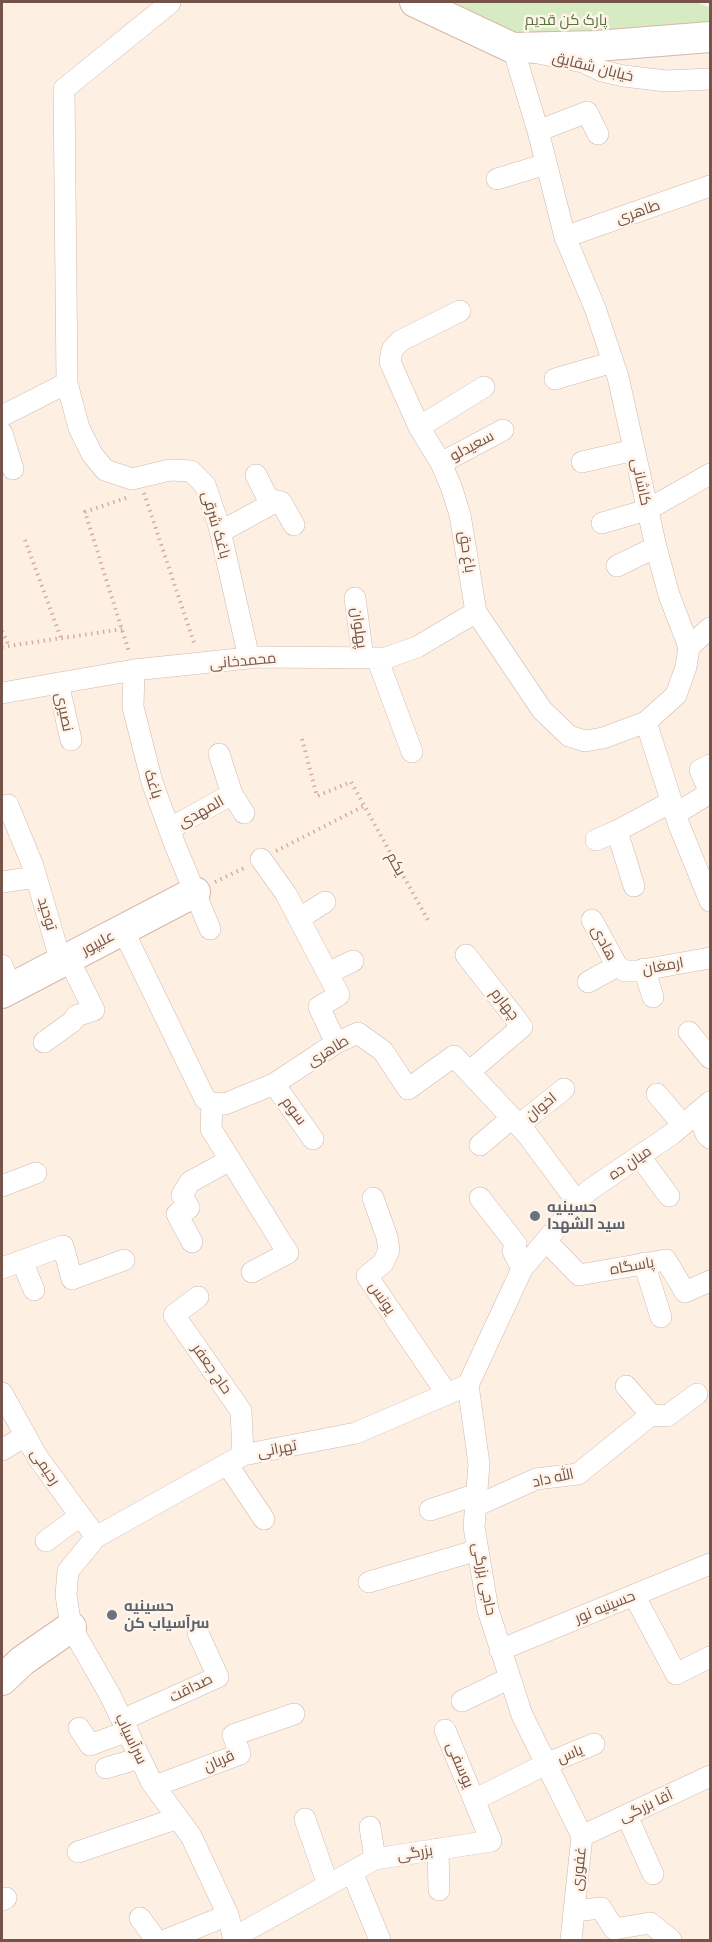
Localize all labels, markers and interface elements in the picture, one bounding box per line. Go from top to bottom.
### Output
park label: پارک کن قدیم [525,11,607,29]
street label: خیابان شقایق [551,48,635,86]
street label: طاهری [614,196,662,228]
street label: سعیدلو [447,427,497,465]
street label: کاشانی [627,457,655,507]
street label: باغک شرقی [198,489,234,561]
street label: باغ حق [455,530,479,574]
street label: پهلوان [347,606,371,650]
street label: محمدخانی [209,649,277,673]
street label: نصیری [51,691,77,733]
street label: باغک [140,767,166,801]
street label: المهدی [175,792,227,832]
street label: یکم [382,849,410,879]
street label: توحید [34,895,60,933]
street label: هادی [587,922,621,964]
street label: علیپور [78,927,118,959]
street label: ارمغان [641,954,685,978]
street label: چهارم [487,984,523,1024]
street label: طاهری [304,1032,352,1070]
street label: اخوان [522,1089,560,1125]
street label: سوم [278,1093,310,1129]
street label: میان ده [605,1142,655,1184]
place label: حسینیه سید الشهدا [547,1198,625,1233]
marker: حسینیه سید الشهدا [528,1209,542,1223]
street label: پاسگاه [608,1253,656,1279]
street label: یونس [365,1278,399,1318]
street label: حاج جعفر [188,1340,236,1398]
street label: تهرانی [256,1436,298,1462]
street label: رحیمی [26,1445,64,1489]
street label: الله داد [531,1465,575,1491]
street label: حاجی بزرگی [468,1541,500,1617]
street label: حسینیه نور [572,1587,638,1627]
place label: حسینیه سرآسیاب کن [124,1597,209,1632]
marker: حسینیه سرآسیاب کن [105,1608,119,1622]
street label: صداقت [167,1670,215,1706]
street label: سرآسیاب [111,1711,151,1767]
street label: یوسفی [442,1739,478,1791]
street label: یاس [554,1741,586,1767]
street label: قربان [201,1746,237,1776]
street label: آقا بزرگی [616,1786,676,1826]
street label: بزرگی [396,1841,434,1865]
street label: غفوری [568,1846,590,1892]

